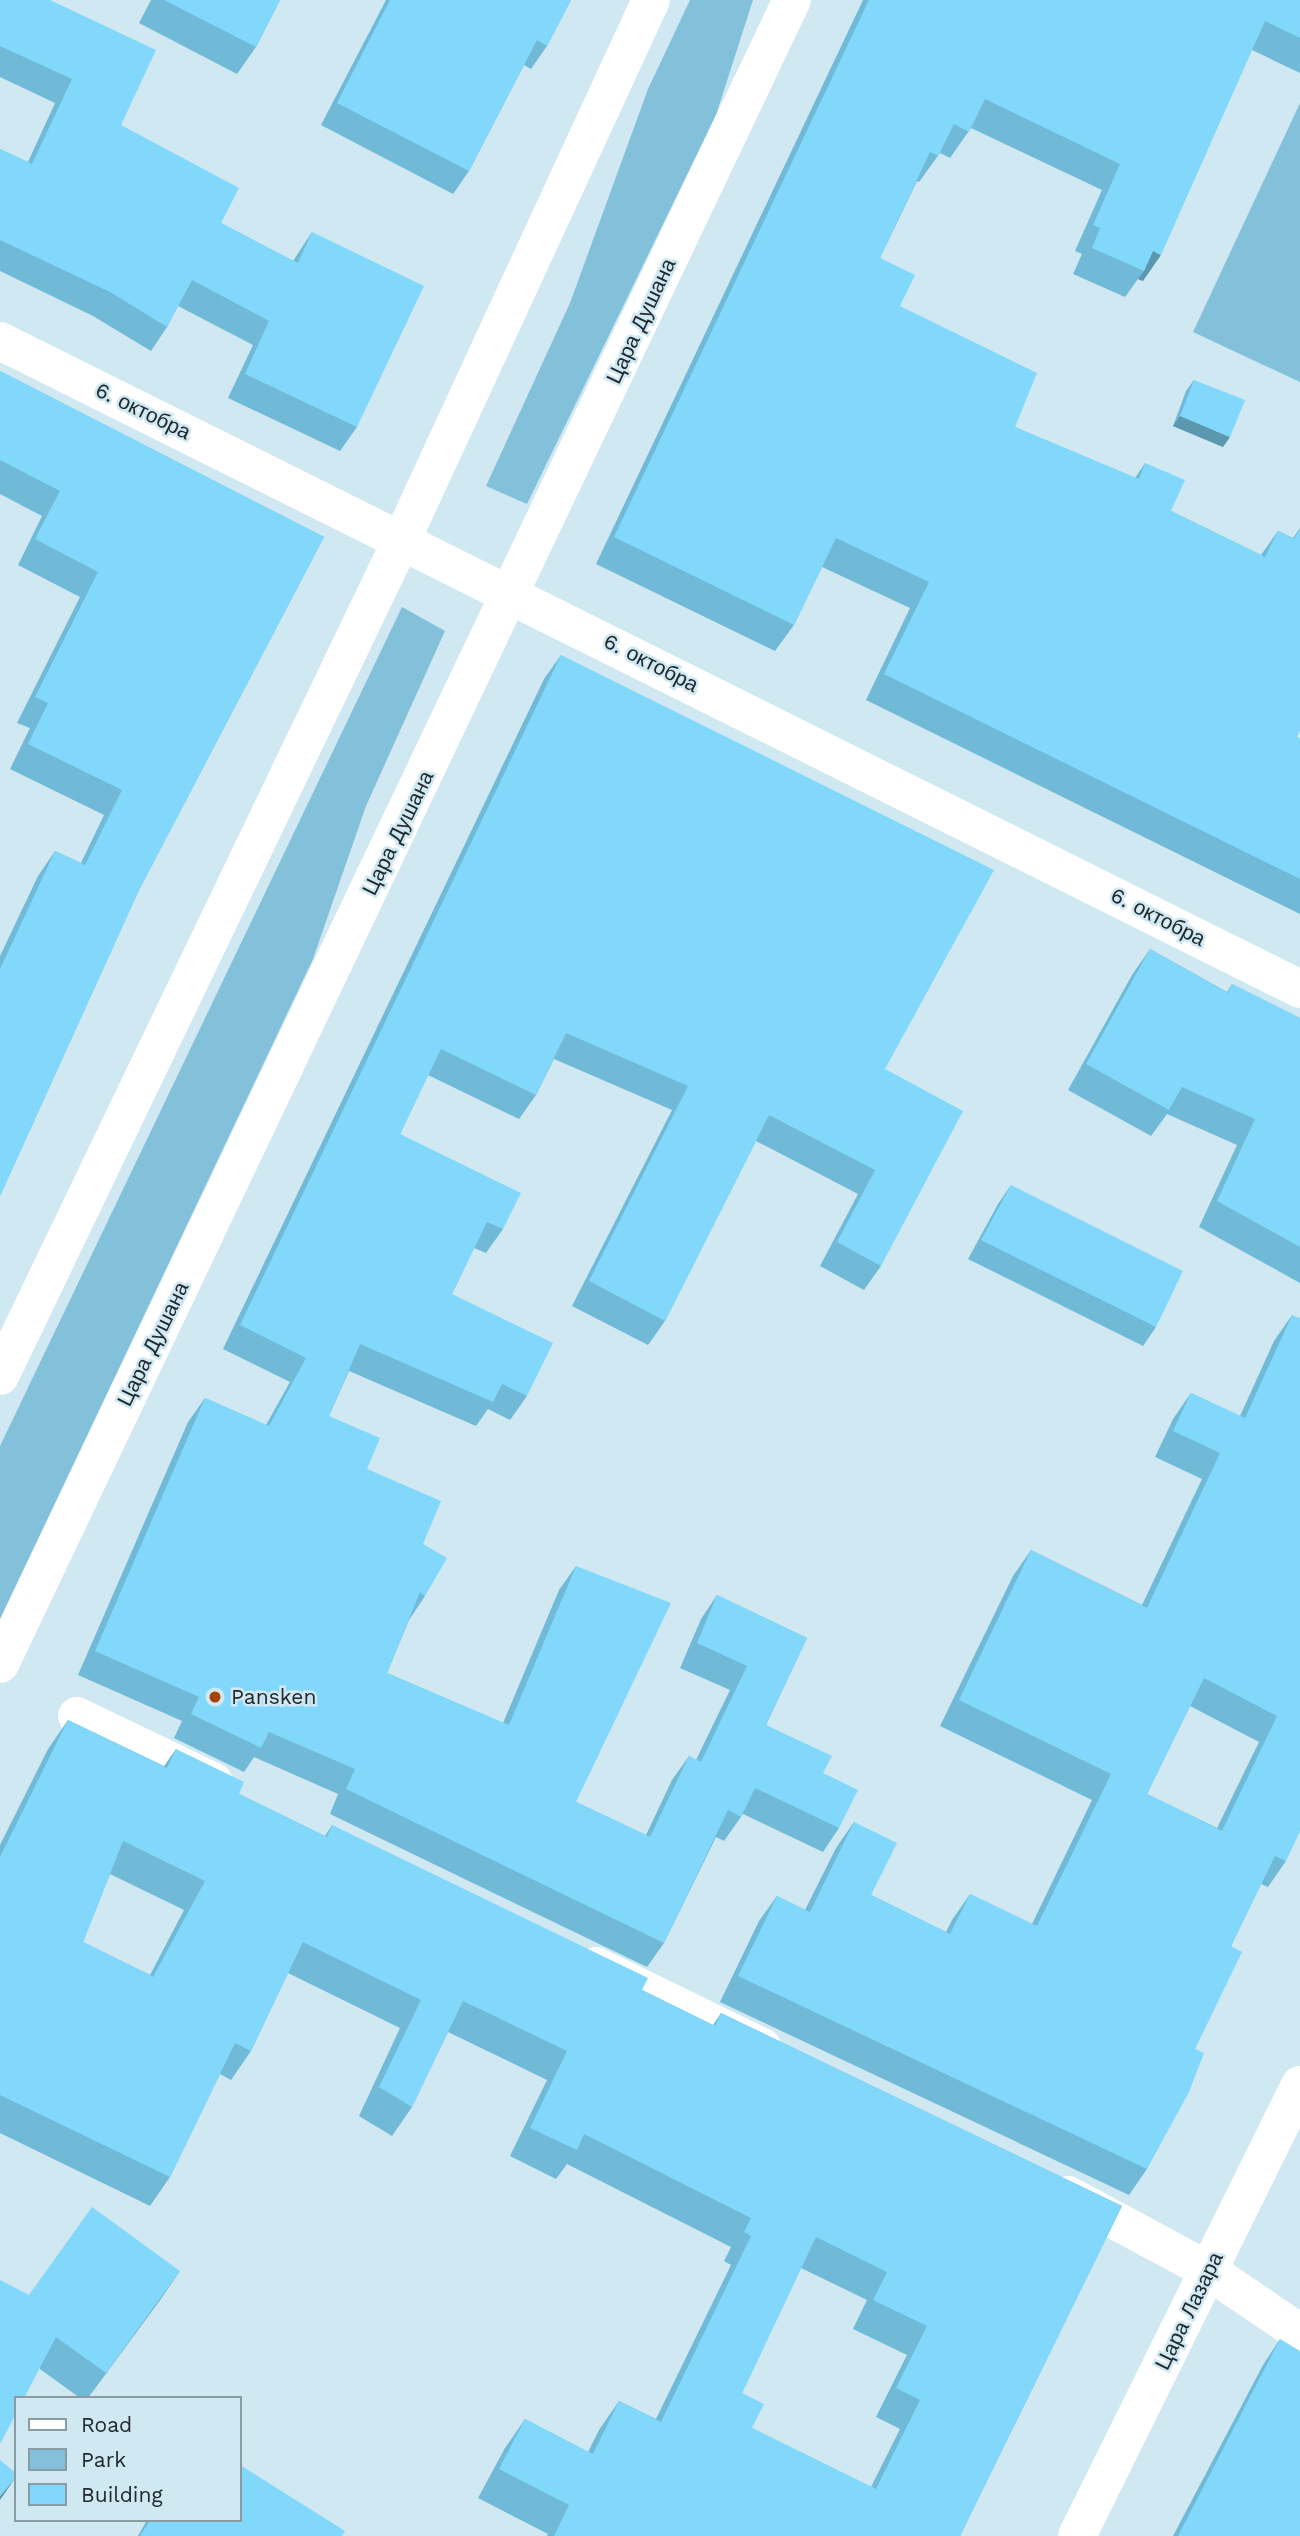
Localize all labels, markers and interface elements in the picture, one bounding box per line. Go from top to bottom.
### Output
street label: Цара Душана [601,254,681,388]
street label: 6. октобра [91,377,195,445]
street label: 6. октобра [599,628,703,698]
street label: Цара Душана [357,767,439,899]
street label: 6. октобра [1106,882,1210,952]
street label: Цара Душана [112,1278,194,1410]
place label: Pansken [231,1684,316,1710]
marker: Pansken [205,1687,225,1707]
street label: Цара Лазара [1150,2248,1228,2374]
legend [14,2396,242,2522]
text: Road [81,2412,132,2437]
text: Park [81,2447,126,2472]
text: Building [81,2482,163,2507]

